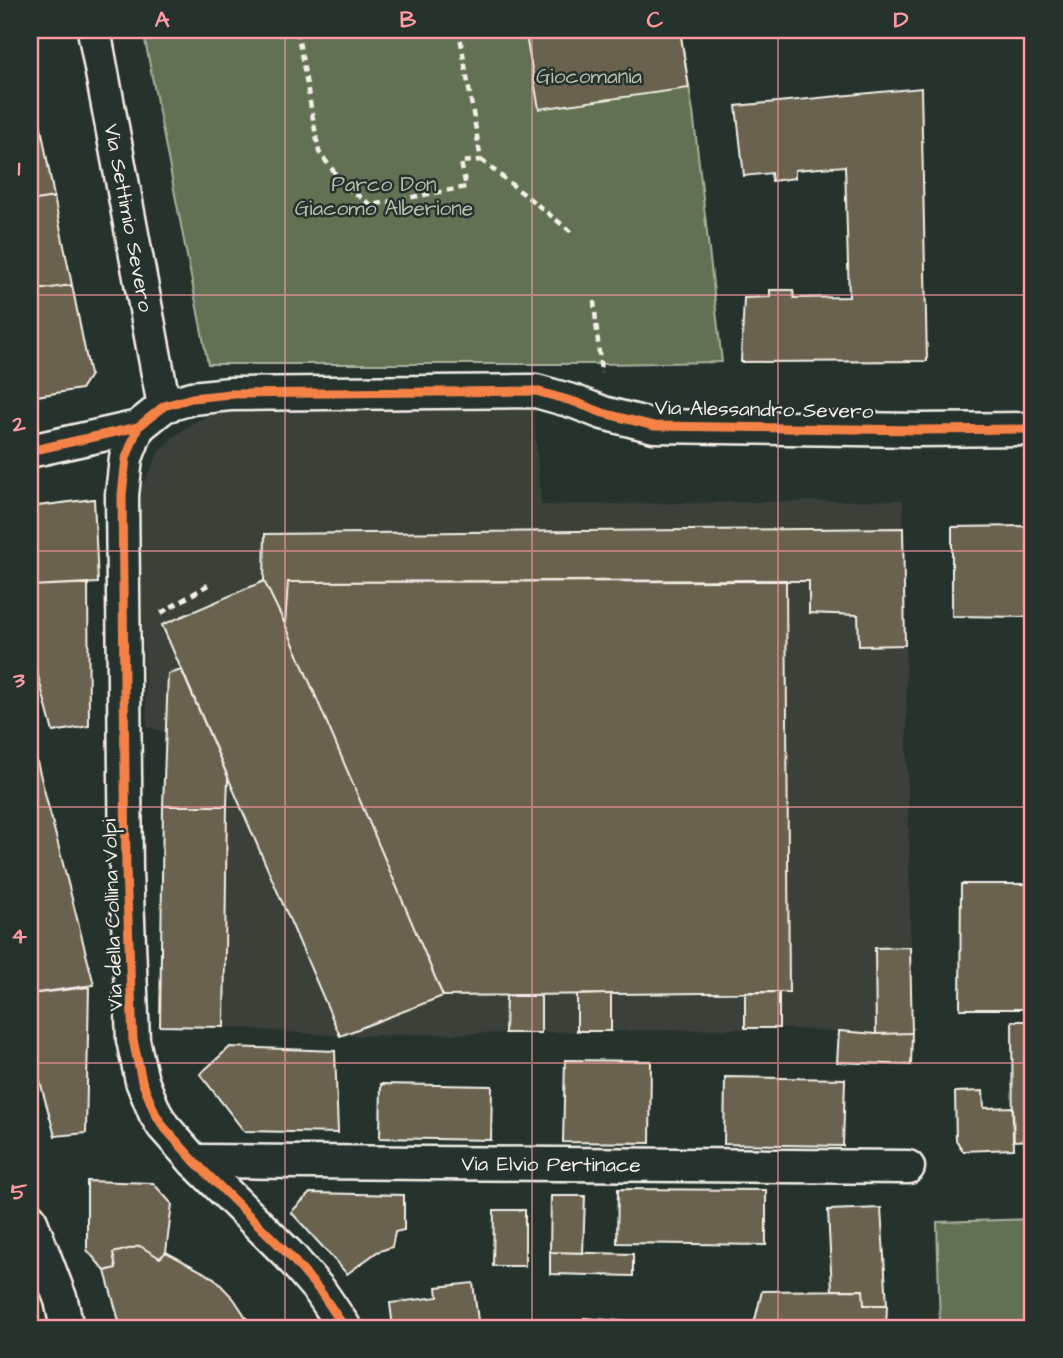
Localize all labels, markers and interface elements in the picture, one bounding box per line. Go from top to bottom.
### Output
text: A [155,4,170,36]
text: B [400,4,417,36]
text: C [647,4,664,36]
text: D [894,4,909,36]
park label: Giocomania [536,62,642,91]
street label: Via Settimio Severo [97,121,160,315]
text: 1 [18,152,21,184]
park label: Parco Don Giacomo Alberione [295,170,473,223]
street label: Via Alessandro Severo [654,393,874,426]
text: 2 [11,408,26,440]
text: 3 [12,664,25,696]
street label: Via della Collina Volpi [95,818,131,1012]
text: 4 [11,920,27,952]
street label: Via Elvio Pertinace [461,1149,641,1180]
text: 5 [11,1176,28,1208]

